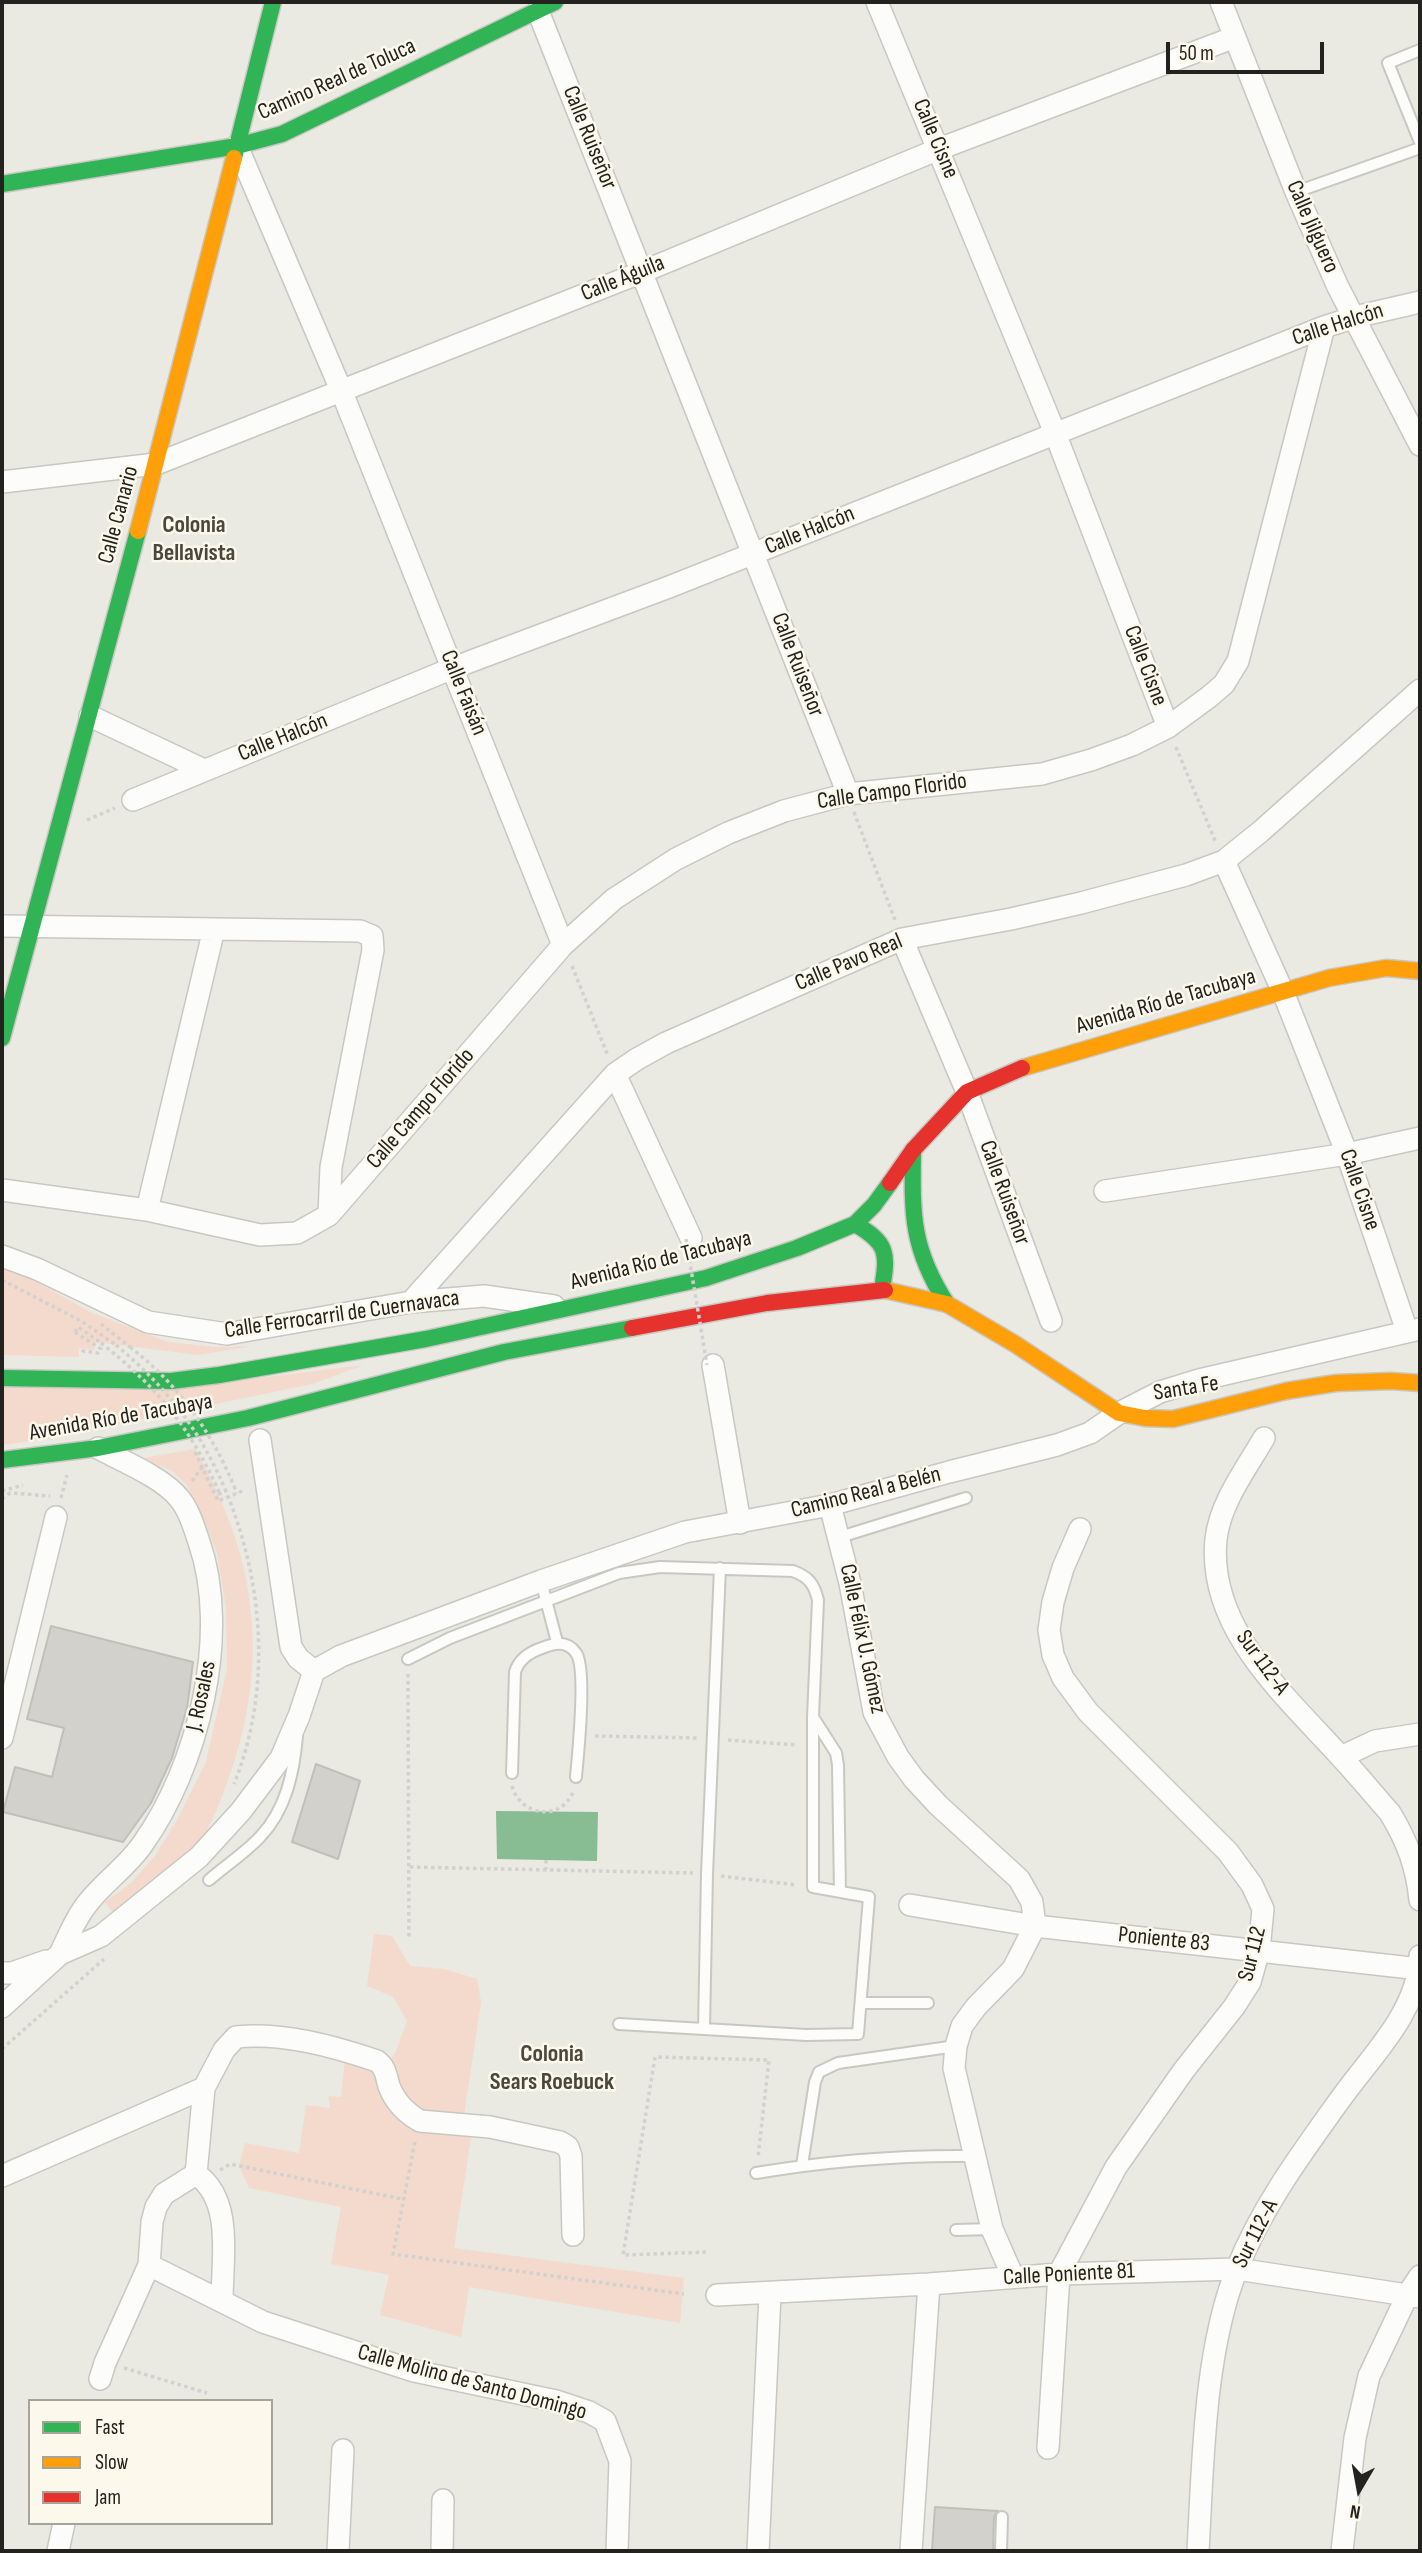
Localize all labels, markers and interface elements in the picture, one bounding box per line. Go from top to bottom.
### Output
scale bar [1170,28,1328,72]
street label: Camino Real de Toluca [254,33,420,127]
text: 50 m [1179,41,1214,66]
street label: Calle Ruiseñor [556,82,622,194]
street label: Calle Cisne [906,95,964,183]
street label: Calle Jilguero [1279,177,1345,277]
street label: Calle Águila [577,250,669,308]
street label: Calle Halcón [1289,297,1387,353]
street label: Calle Canario [93,463,145,567]
street label: Calle Halcón [761,501,859,561]
district label: Colonia Bellavista [153,512,235,568]
street label: Calle Ruiseñor [765,609,829,721]
street label: Calle Cisne [1117,622,1173,710]
street label: Calle Faisán [433,646,493,740]
street label: Calle Halcón [234,708,332,768]
street label: Calle Campo Florido [815,768,969,816]
street label: Calle Pavo Real [791,928,907,998]
street label: Avenida Río de Tacubaya [1073,963,1259,1041]
street label: Calle Campo Florido [361,1043,481,1175]
street label: Calle Ruiseñor [972,1137,1036,1249]
street label: Calle Cisne [1332,1146,1386,1234]
street label: Avenida Río de Tacubaya [568,1225,754,1297]
street label: Calle Ferrocarril de Cuernavaca [223,1285,461,1345]
street label: Santa Fe [1151,1370,1221,1408]
street label: Avenida Río de Tacubaya [27,1388,215,1448]
street label: Camino Real a Belén [788,1461,944,1525]
street label: Calle Félix U. Gómez [833,1562,891,1716]
street label: Sur 112-A [1229,1625,1295,1701]
street label: J. Rosales [181,1658,223,1734]
street label: Poniente 83 [1117,1921,1211,1959]
street label: Sur 112 [1233,1924,1273,1984]
district label: Colonia Sears Roebuck [490,2041,614,2097]
street label: Sur 112-A [1227,2195,1285,2273]
street label: Calle Poniente 81 [1003,2258,1135,2292]
street label: Calle Molino de Santo Domingo [354,2339,590,2427]
legend [28,2399,273,2525]
text: Fast [95,2415,125,2440]
text: Slow [95,2450,128,2475]
north arrow [1324,2455,1394,2525]
text: Jam [95,2485,121,2510]
text: N [1348,2499,1362,2523]

